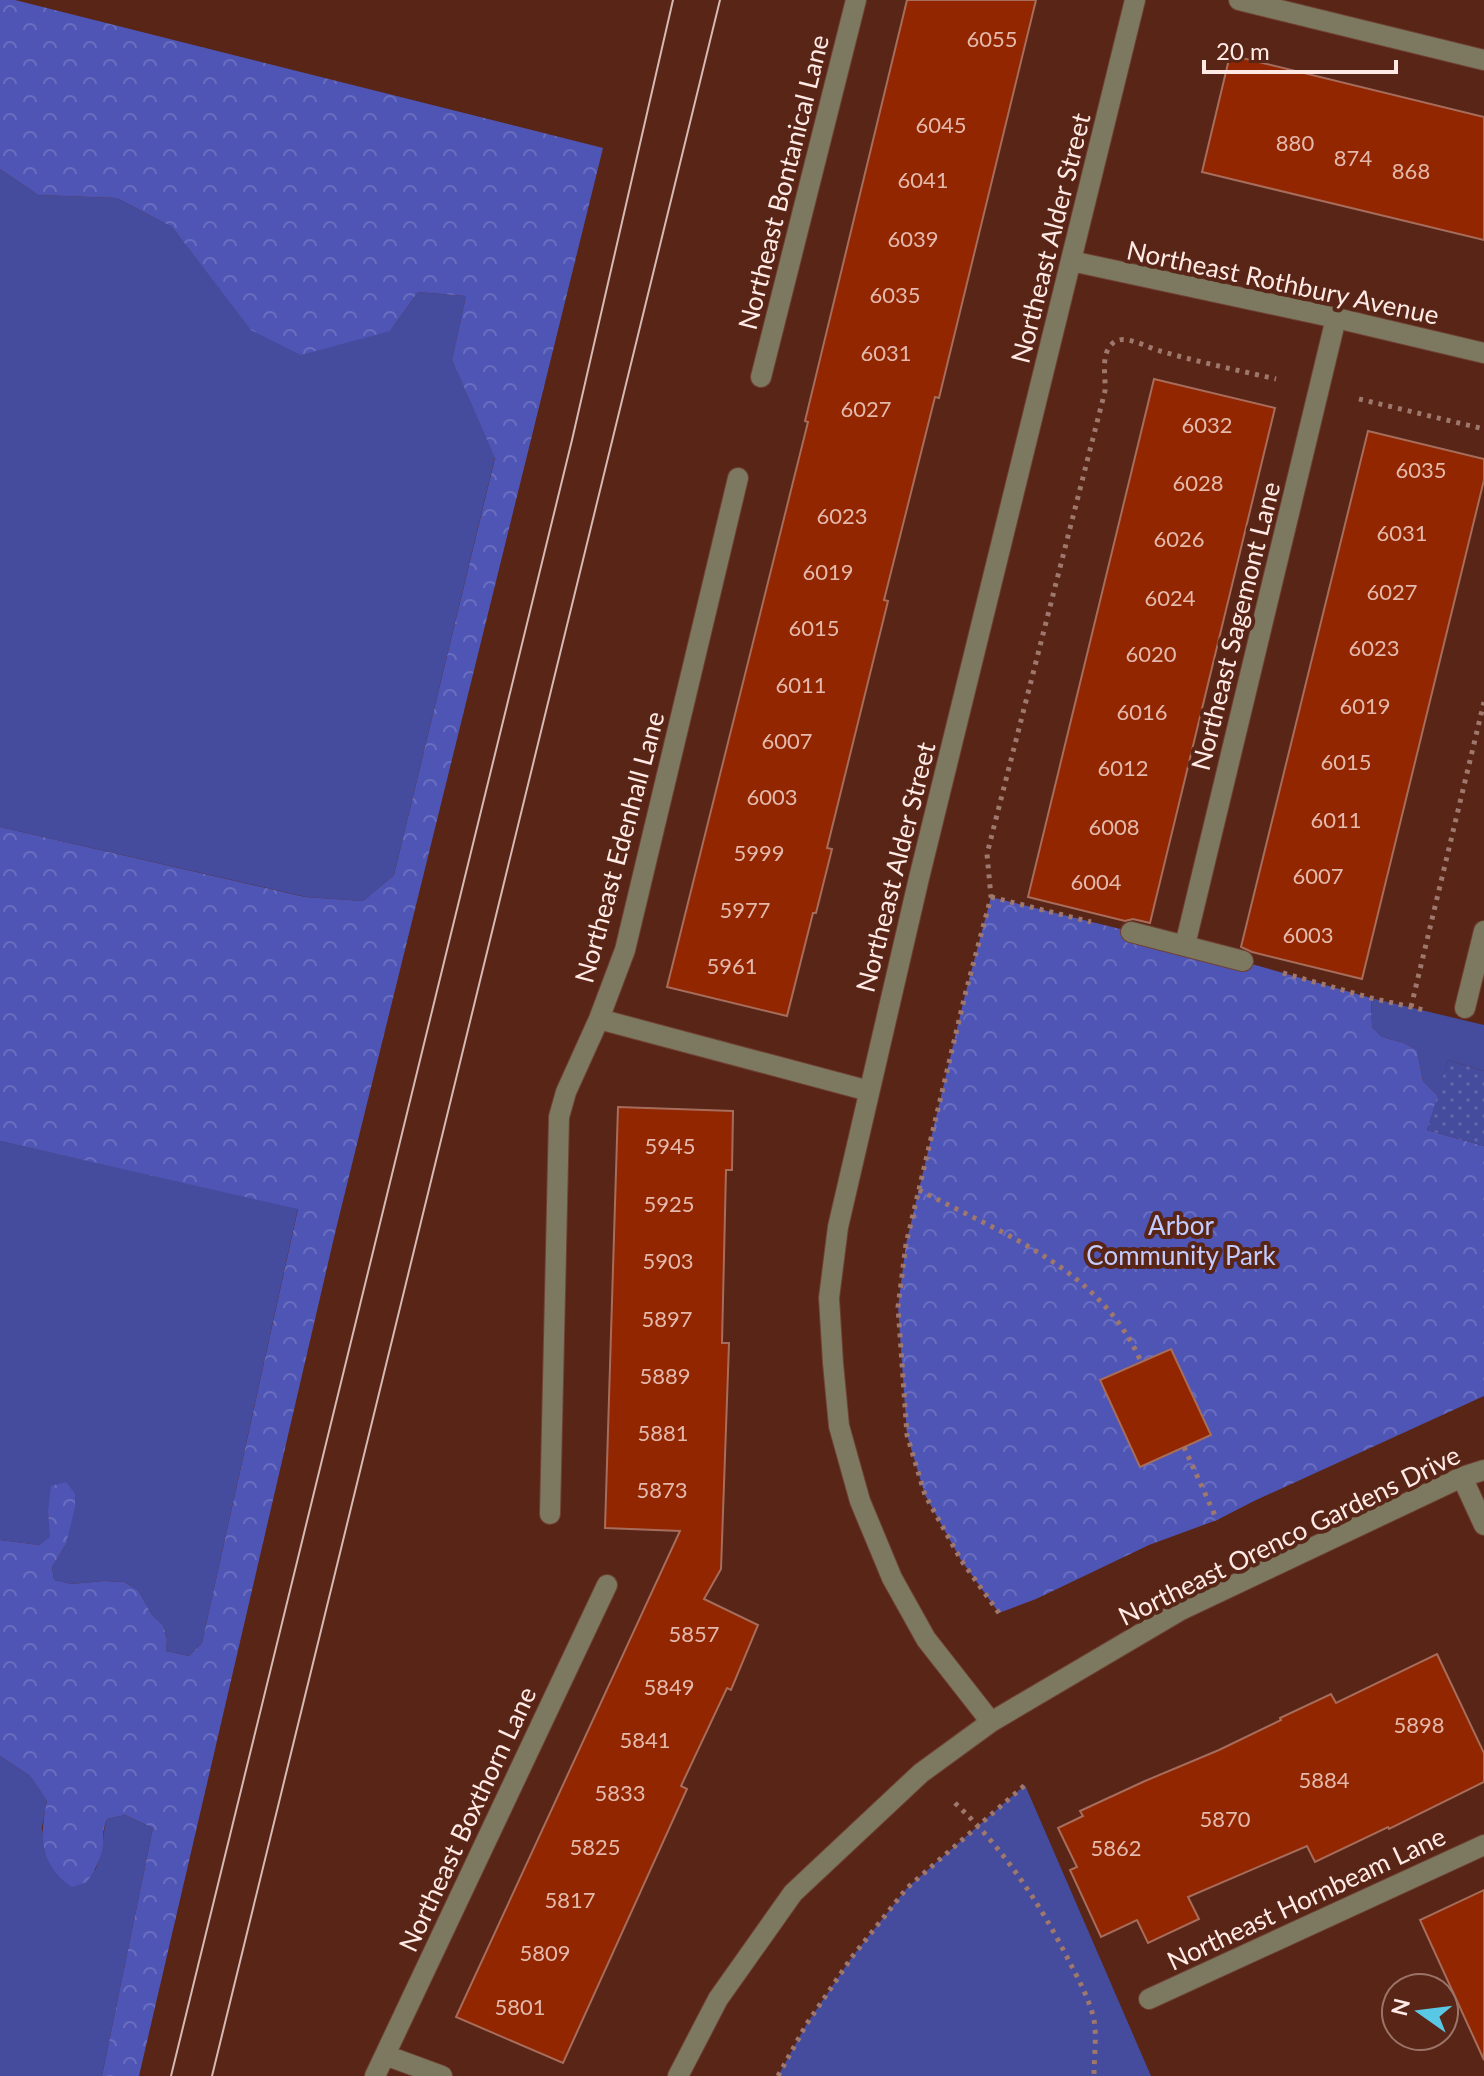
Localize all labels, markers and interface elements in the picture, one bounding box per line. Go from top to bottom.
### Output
scale bar [1204,24,1396,74]
house number: 6055 [966,25,1018,52]
street label: Northeast Bontanical Lane [731,31,835,333]
text: 20 m [1216,36,1270,65]
street label: Northeast Alder Street [1003,109,1097,366]
house number: 6045 [915,111,967,138]
house number: 880 [1276,129,1314,156]
house number: 874 [1334,144,1372,171]
house number: 868 [1392,157,1430,184]
house number: 6041 [897,166,949,193]
house number: 6039 [887,225,939,252]
street label: Northeast Rothbury Avenue [1124,233,1442,331]
house number: 6035 [869,281,921,308]
house number: 6031 [860,339,912,366]
house number: 6027 [840,395,892,422]
house number: 6032 [1181,411,1233,438]
house number: 6035 [1395,456,1447,483]
house number: 6028 [1172,469,1224,496]
street label: Northeast Sagemont Lane [1184,478,1286,774]
house number: 6023 [816,502,868,529]
house number: 6031 [1376,519,1428,546]
house number: 6026 [1153,525,1205,552]
house number: 6019 [802,558,854,585]
house number: 6027 [1366,578,1418,605]
house number: 6024 [1144,584,1196,611]
house number: 6015 [788,614,840,641]
house number: 6023 [1348,634,1400,661]
house number: 6020 [1125,640,1177,667]
house number: 6011 [775,671,827,698]
house number: 6019 [1339,692,1391,719]
house number: 6016 [1116,698,1168,725]
street label: Northeast Edenhall Lane [567,708,671,986]
house number: 6007 [761,727,813,754]
street label: Northeast Alder Street [848,738,942,995]
house number: 6015 [1320,748,1372,775]
house number: 6012 [1097,754,1149,781]
house number: 6003 [746,783,798,810]
house number: 6011 [1310,806,1362,833]
house number: 6008 [1088,813,1140,840]
house number: 5999 [733,839,785,866]
house number: 6007 [1292,862,1344,889]
house number: 6004 [1070,868,1122,895]
house number: 5977 [719,896,771,923]
house number: 6003 [1282,921,1334,948]
house number: 5961 [706,952,758,979]
house number: 5945 [644,1132,696,1159]
house number: 5925 [643,1190,695,1217]
park label: Arbor Community Park [1086,1209,1276,1271]
house number: 5903 [642,1247,694,1274]
house number: 5897 [641,1305,693,1332]
house number: 5889 [639,1362,691,1389]
house number: 5881 [637,1419,689,1446]
street label: Northeast Orenco Gardens Drive [1113,1438,1465,1632]
house number: 5873 [636,1476,688,1503]
house number: 5857 [668,1620,720,1647]
house number: 5849 [643,1673,695,1700]
street label: Northeast Boxthorn Lane [391,1681,543,1957]
house number: 5898 [1393,1711,1445,1738]
house number: 5841 [619,1726,671,1753]
house number: 5884 [1298,1766,1350,1793]
house number: 5833 [594,1779,646,1806]
house number: 5870 [1199,1805,1251,1832]
street label: Northeast Hornbeam Lane [1162,1819,1450,1977]
house number: 5825 [569,1833,621,1860]
house number: 5862 [1090,1834,1142,1861]
house number: 5817 [544,1886,596,1913]
house number: 5809 [519,1939,571,1966]
north arrow [1380,1972,1460,2052]
house number: 5801 [494,1993,546,2020]
text: N [1385,1996,1415,2019]

